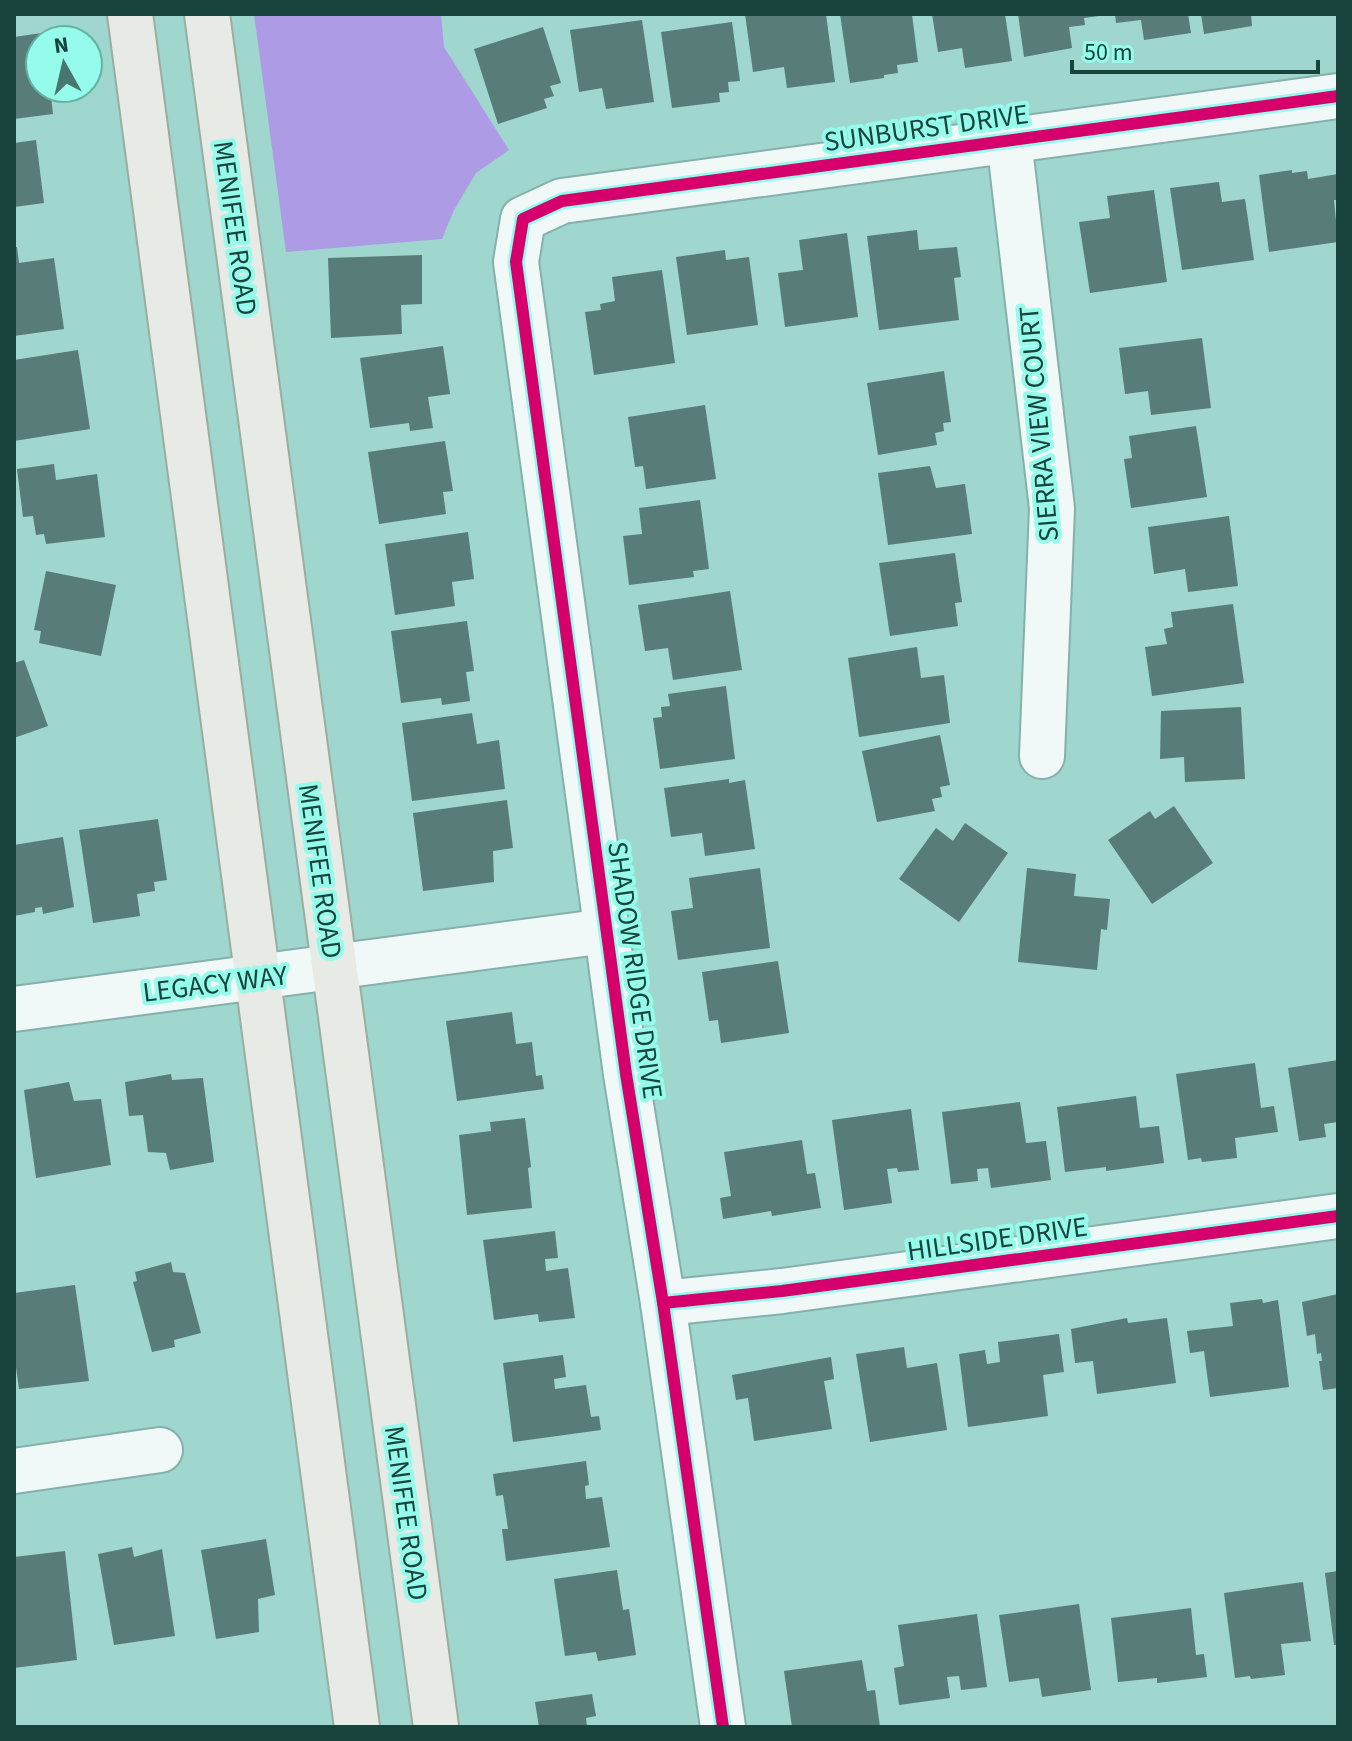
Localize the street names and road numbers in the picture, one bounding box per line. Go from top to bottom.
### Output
street label: SUNBURST DRIVE [821,94,1031,162]
street label: MENIFEE ROAD [203,138,267,318]
street label: SIERRA VIEW COURT [1009,305,1069,543]
street label: MENIFEE ROAD [288,781,352,961]
street label: SHADOW RIDGE DRIVE [597,839,673,1101]
street label: LEGACY WAY [141,955,290,1013]
street label: HILLSIDE DRIVE [904,1207,1090,1271]
street label: MENIFEE ROAD [374,1423,438,1603]

